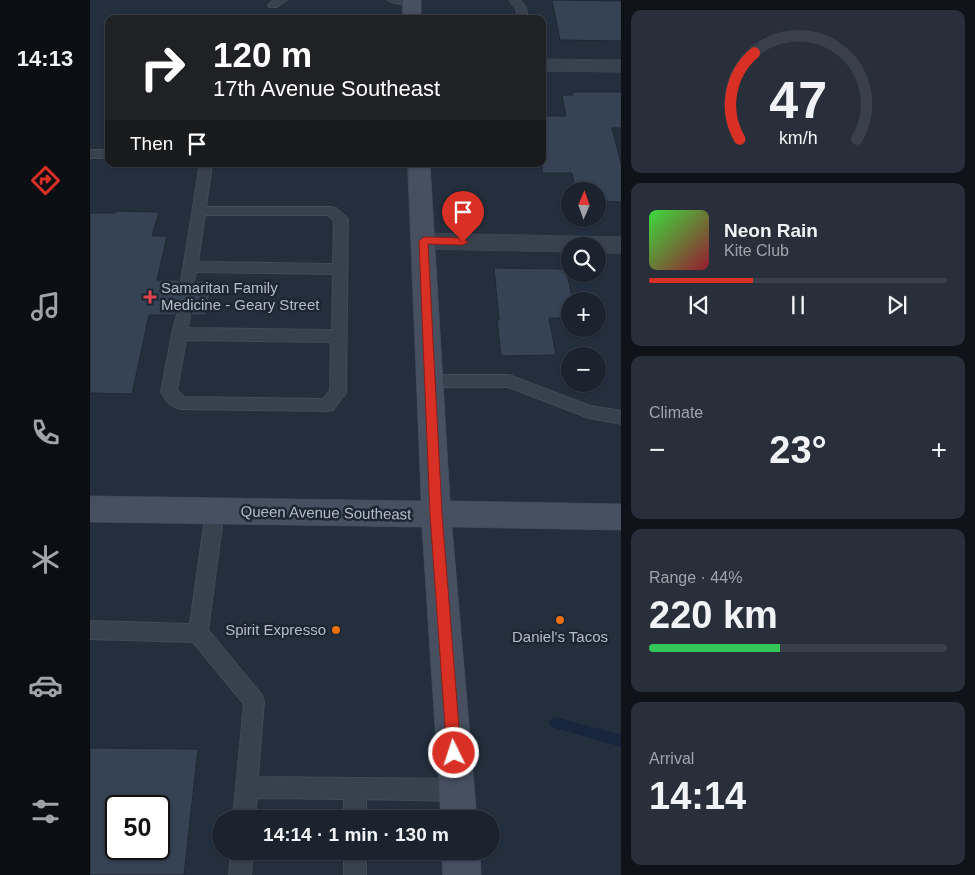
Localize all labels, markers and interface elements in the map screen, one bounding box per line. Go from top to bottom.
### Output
icon: right [130,35,195,100]
text: 120 m [213,35,312,74]
text: 14:13 [17,46,73,71]
text: 47 [769,71,827,129]
text: 17th Avenue Southeast [213,76,440,101]
text: km/h [779,128,817,148]
icon: arrive [183,130,211,158]
text: Then [130,133,173,154]
icon: directions [28,163,63,198]
north arrow [561,182,606,228]
map controls [561,182,606,392]
pin [442,191,484,242]
icon: arrive [449,198,477,226]
text: Neon Rain [724,220,818,241]
button: search [561,237,606,282]
text: Kite Club [724,242,789,259]
place label: Samaritan Family Medicine - Geary Street [161,279,320,313]
icon: music [28,289,63,324]
marker: Samaritan Family Medicine - Geary Street [143,290,157,304]
icon: previous [685,291,713,319]
icon: pause [784,291,812,319]
icon: next [883,291,911,319]
button: + [561,292,606,337]
button: − [561,347,606,392]
text: Climate [649,404,703,421]
icon: phone [28,415,63,450]
text: 23° [769,429,827,471]
text: − [649,434,665,465]
text: + [931,434,947,465]
street label: Queen Avenue Southeast [241,503,412,523]
icon: climate [28,542,63,577]
text: Range · 44% [649,569,742,586]
text: 220 km [649,594,778,636]
marker: Daniel's Tacos [554,614,566,626]
place label: Spirit Expresso [225,621,326,638]
marker: Spirit Expresso [330,624,342,636]
place label: Daniel's Tacos [512,628,608,645]
icon: car [28,668,63,703]
position arrow [427,726,479,778]
text: Arrival [649,750,694,767]
text: 14:14 [649,775,746,817]
icon: filters [28,794,63,829]
speed limit sign: 50 [105,795,170,860]
text: 14:14 · 1 min · 130 m [263,824,449,845]

